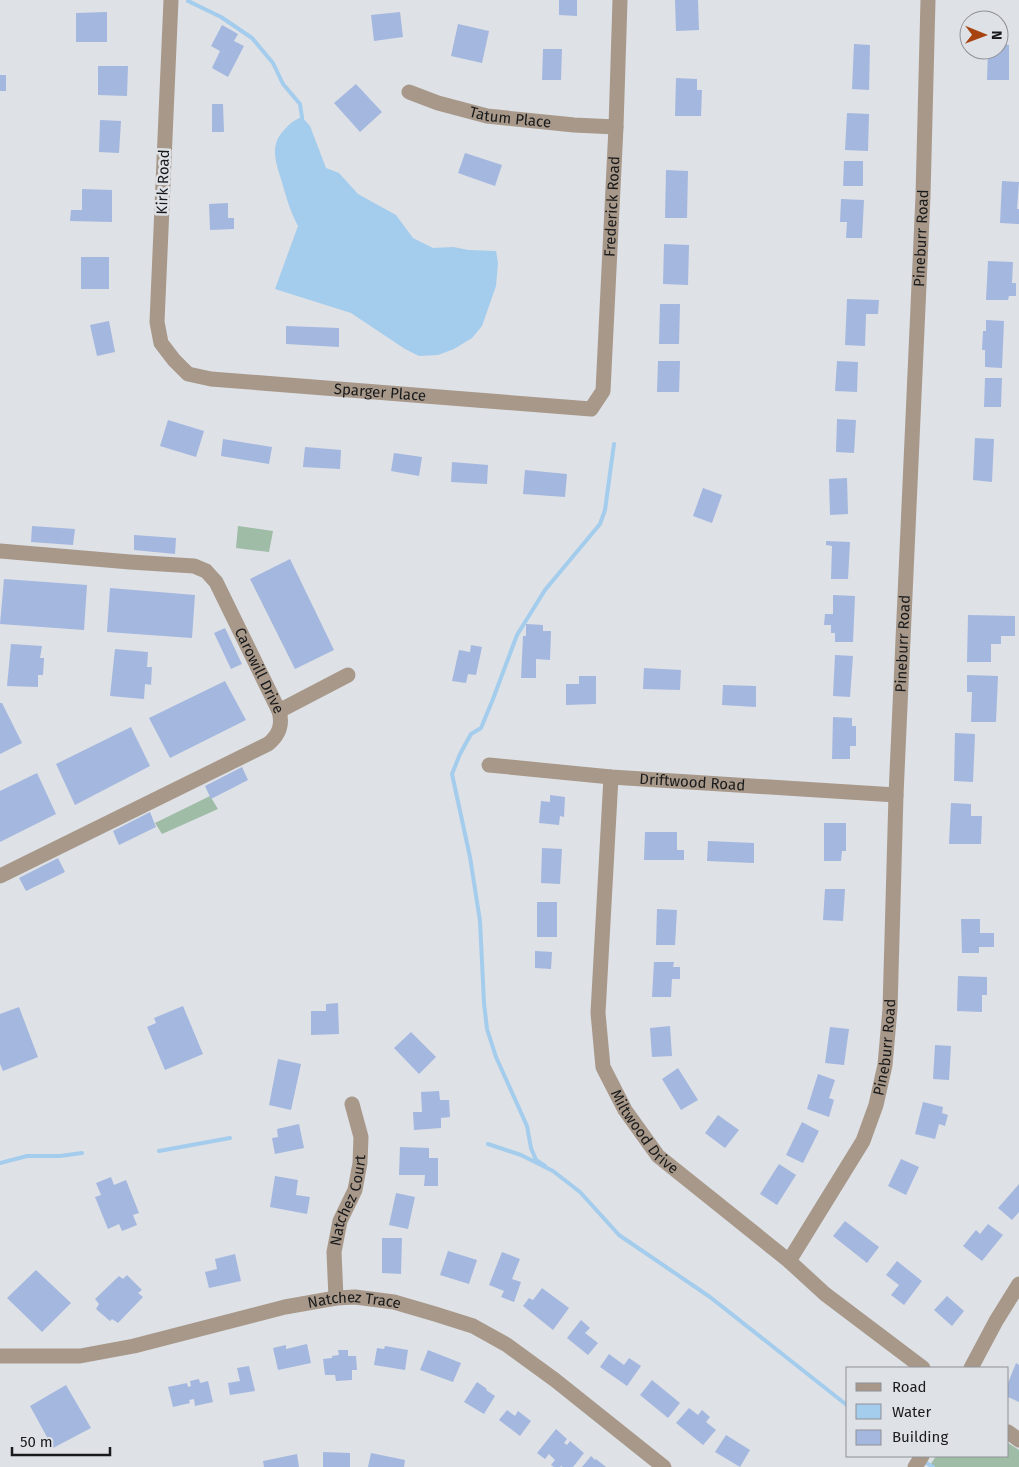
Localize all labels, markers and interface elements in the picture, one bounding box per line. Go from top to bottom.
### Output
north arrow [959,10,1009,60]
text: N [988,30,1005,40]
street label: Tatum Place [467,103,552,132]
street label: Kirk Road [153,149,173,215]
street label: Frederick Road [601,156,624,257]
street label: Pineburr Road [910,189,932,287]
street label: Sparger Place [333,380,427,405]
street label: Pineburr Road [892,594,914,693]
street label: Carowill Drive [231,625,288,717]
street label: Driftwood Road [639,770,746,794]
street label: Pineburr Road [869,998,899,1097]
street label: Miltwood Drive [607,1086,682,1178]
street label: Natchez Court [326,1154,369,1247]
street label: Natchez Trace [306,1288,403,1313]
legend [846,1367,1009,1457]
text: Road [892,1378,927,1396]
text: Water [892,1403,931,1421]
scale bar [12,1424,110,1456]
text: Building [892,1428,948,1446]
text: 50 m [20,1433,53,1451]

